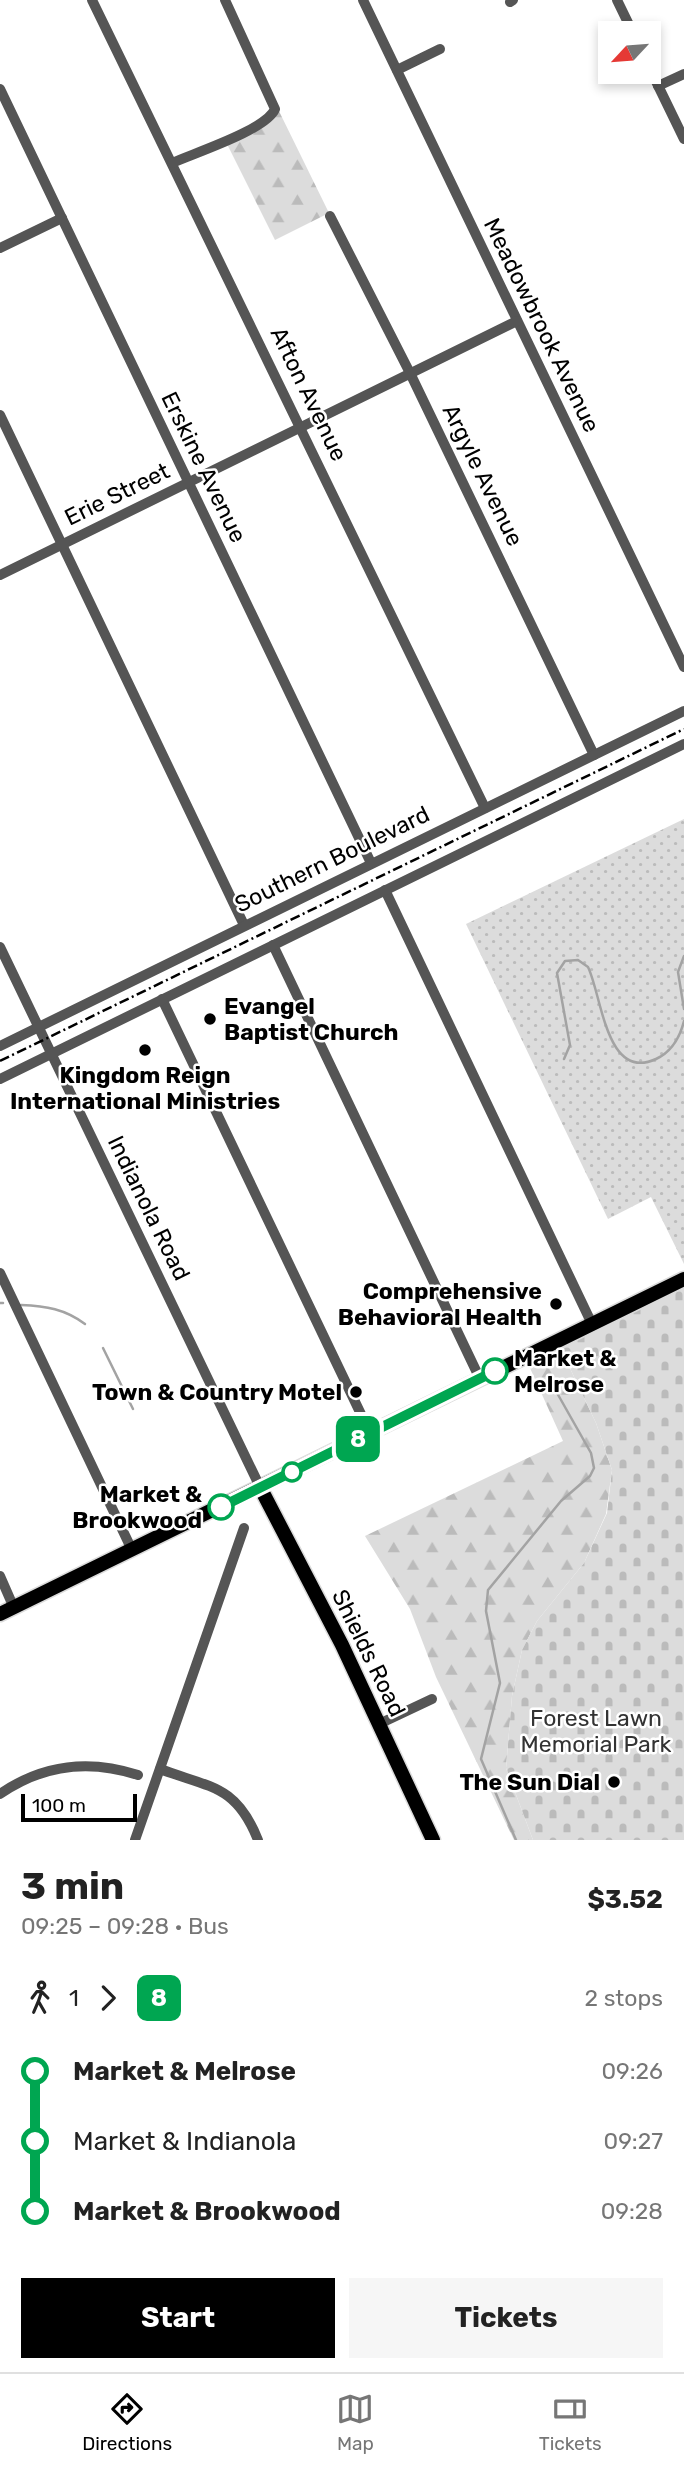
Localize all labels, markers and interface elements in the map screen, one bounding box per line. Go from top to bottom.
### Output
north arrow [598,21,662,84]
map controls [598,21,661,84]
street label: Meadowbrook Avenue [478,213,606,437]
street label: Afton Avenue [265,322,353,466]
street label: Erskine Avenue [155,387,253,547]
street label: Argyle Avenue [437,399,529,551]
street label: Erie Street [60,457,174,531]
street label: Southern Boulevard [230,800,434,918]
place label: Evangel Baptist Church [224,992,399,1046]
marker: Evangel Baptist Church [202,1011,218,1027]
marker: Kingdom Reign International Ministries [137,1042,153,1058]
place label: Kingdom Reign International Ministries [10,1061,280,1115]
street label: Indianola Road [102,1131,196,1285]
place label: Comprehensive Behavioral Health [338,1277,542,1331]
marker: Comprehensive Behavioral Health [548,1296,564,1312]
place label: Market & Melrose [514,1344,616,1398]
marker: Market & Melrose [482,1358,508,1384]
place label: Town & Country Motel [92,1378,342,1406]
marker: Town & Country Motel [348,1384,364,1400]
line badge: 8 [335,1416,381,1462]
text: 8 [350,1425,366,1453]
unlabelled marker [282,1462,302,1482]
place label: Market & Brookwood [72,1480,202,1534]
marker: Market & Brookwood [208,1494,234,1520]
street label: Shields Road [326,1585,412,1721]
park label: Forest Lawn Memorial Park [521,1704,672,1758]
place label: The Sun Dial [459,1768,600,1796]
marker: The Sun Dial [606,1774,622,1790]
scale bar [21,1791,136,1823]
text: 100 m [32,1794,86,1817]
text: 3 min [21,1863,124,1909]
text: $3.52 [587,1884,663,1915]
text: 09:25 – 09:28 · Bus [21,1912,229,1940]
icon: walk [21,1979,59,2017]
icon: forward [89,1979,127,2017]
text: 1 [69,1984,79,2012]
text: 8 [151,1984,167,2012]
text: 2 stops [585,1984,663,2012]
text: Market & Melrose [73,2056,296,2087]
text: 09:26 [601,2057,663,2085]
text: Market & Indianola [73,2126,296,2157]
text: 09:27 [604,2127,663,2155]
text: Market & Brookwood [73,2196,341,2227]
text: 09:28 [601,2197,663,2225]
button: Start [21,2278,335,2358]
button: Tickets [349,2278,663,2358]
tab: Directions [82,2390,172,2455]
tab: Map [336,2390,374,2455]
tab: Tickets [539,2390,602,2455]

